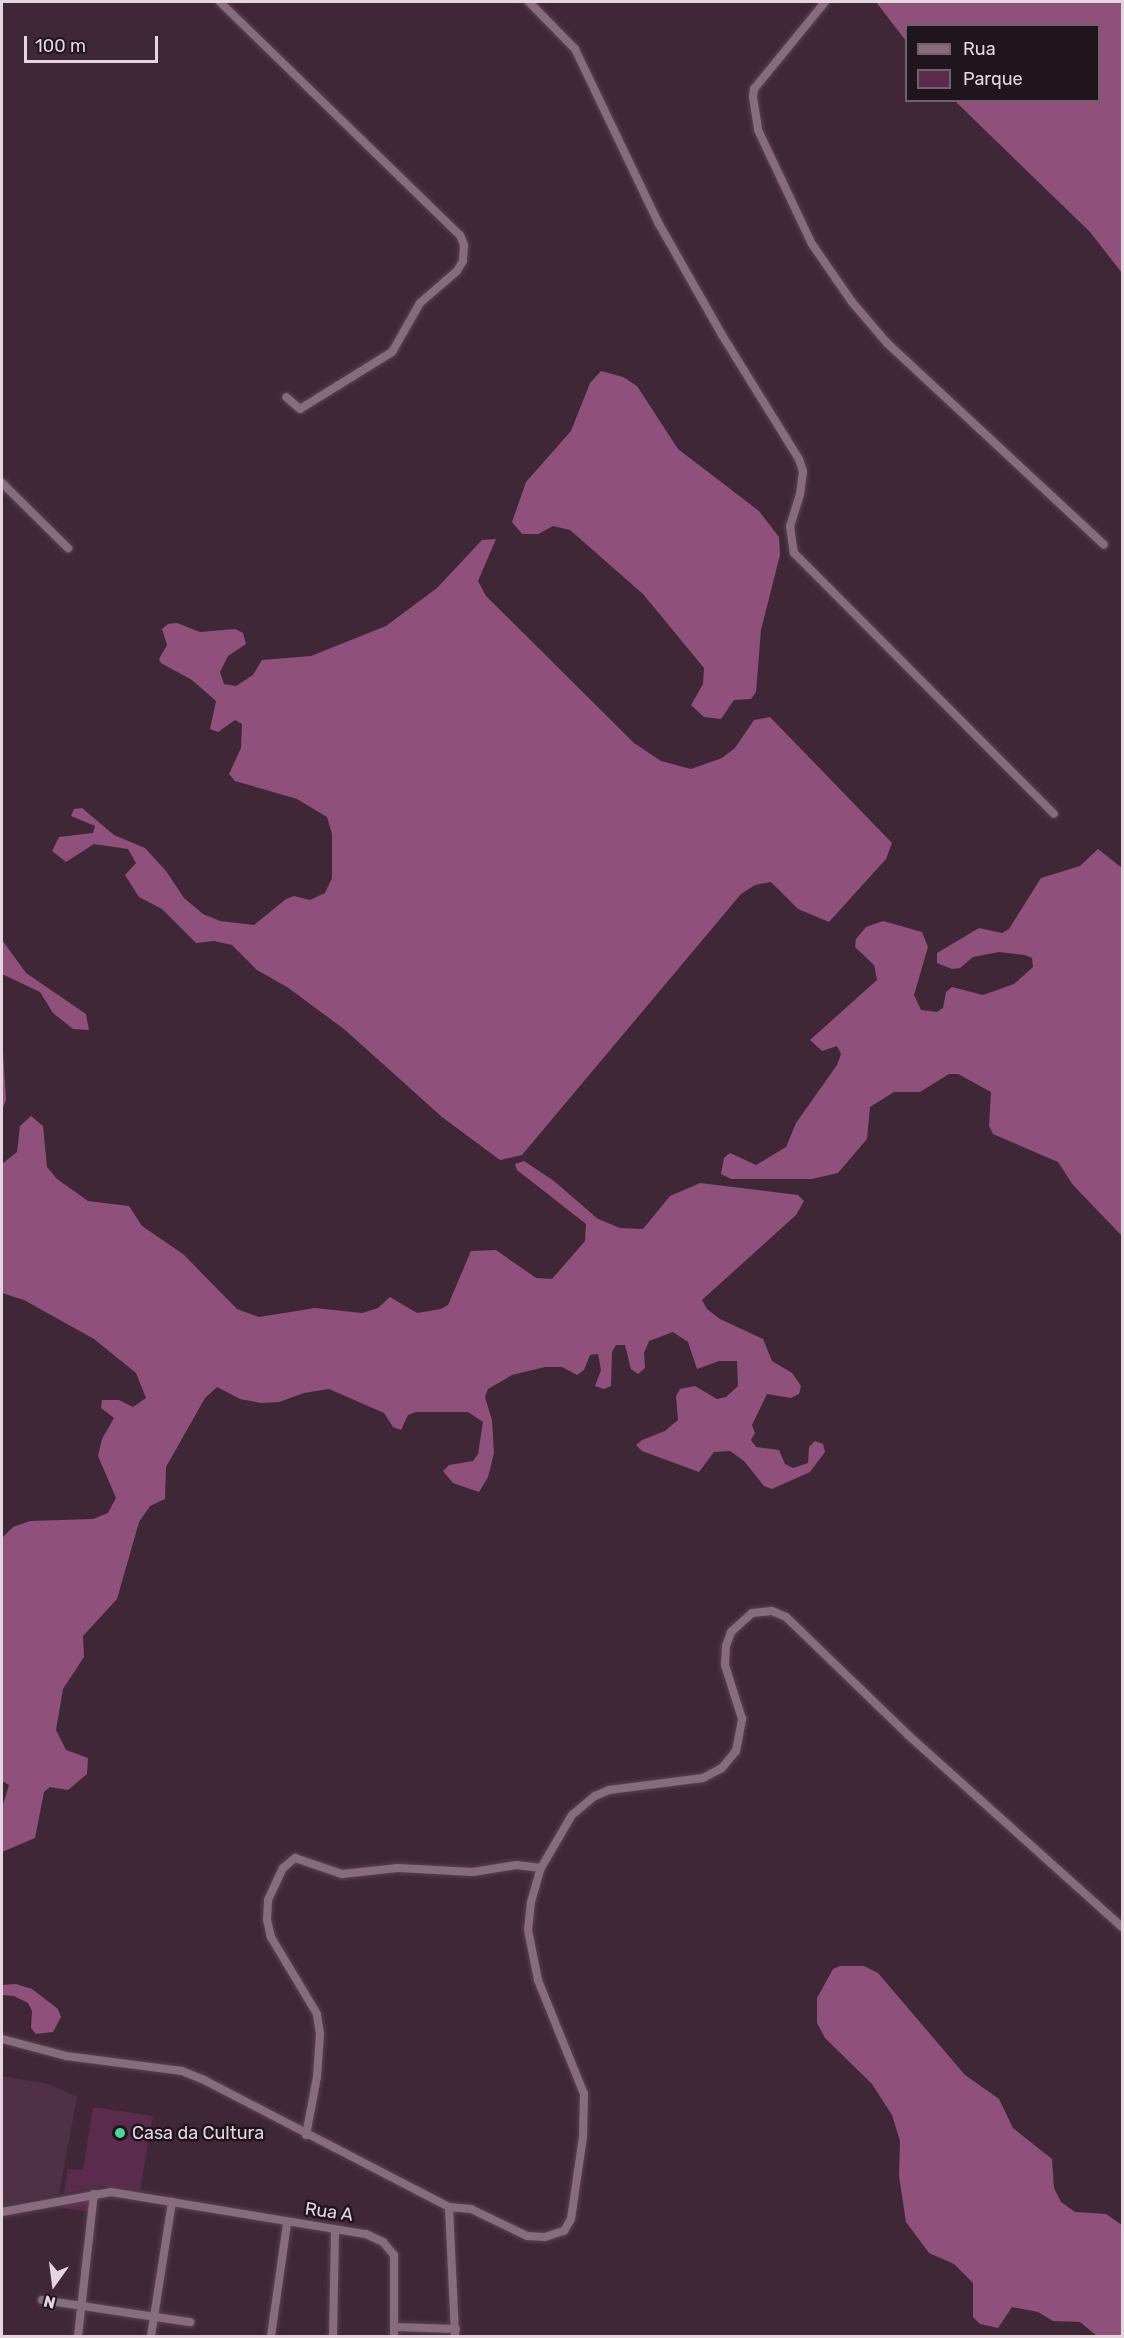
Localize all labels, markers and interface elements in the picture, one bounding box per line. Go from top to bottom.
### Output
scale bar [27,24,160,62]
legend [905,24,1100,102]
text: 100 m [35,35,86,57]
text: Rua [963,38,996,60]
text: Parque [963,68,1023,90]
place label: Casa da Cultura [132,2122,264,2144]
marker: Casa da Cultura [113,2126,127,2140]
street label: Rua A [303,2198,355,2226]
north arrow [24,2254,84,2314]
text: N [42,2291,57,2313]

